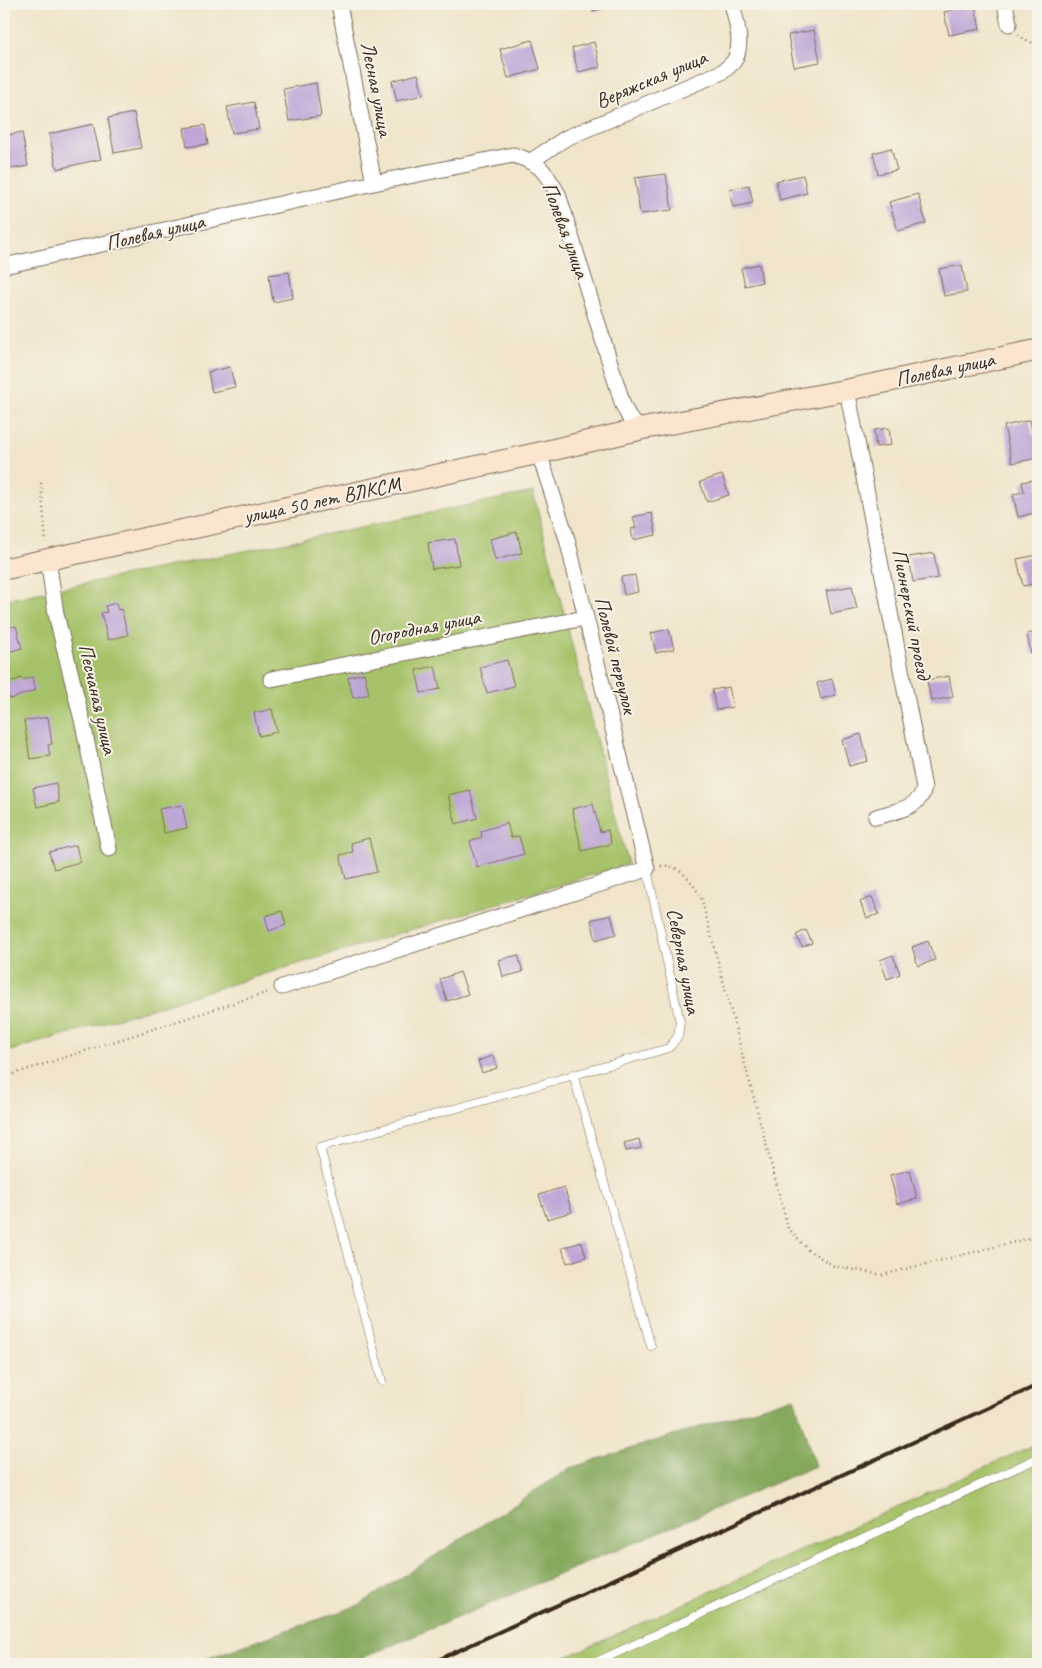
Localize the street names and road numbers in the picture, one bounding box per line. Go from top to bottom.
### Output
street label: Лесная улица [355,39,399,141]
street label: Веряжская улица [592,43,712,114]
street label: Полевая улица [537,178,596,283]
street label: Полевая улица [103,208,209,256]
street label: Полевая улица [893,345,999,392]
street label: улица 50 лет ВЛКСМ [239,470,405,530]
street label: Пионерский проезд [887,547,938,684]
street label: Полевой переулок [589,594,644,718]
street label: Огородная улица [366,603,484,651]
street label: Песчаная улица [73,641,124,758]
street label: Северная улица [661,906,707,1018]

